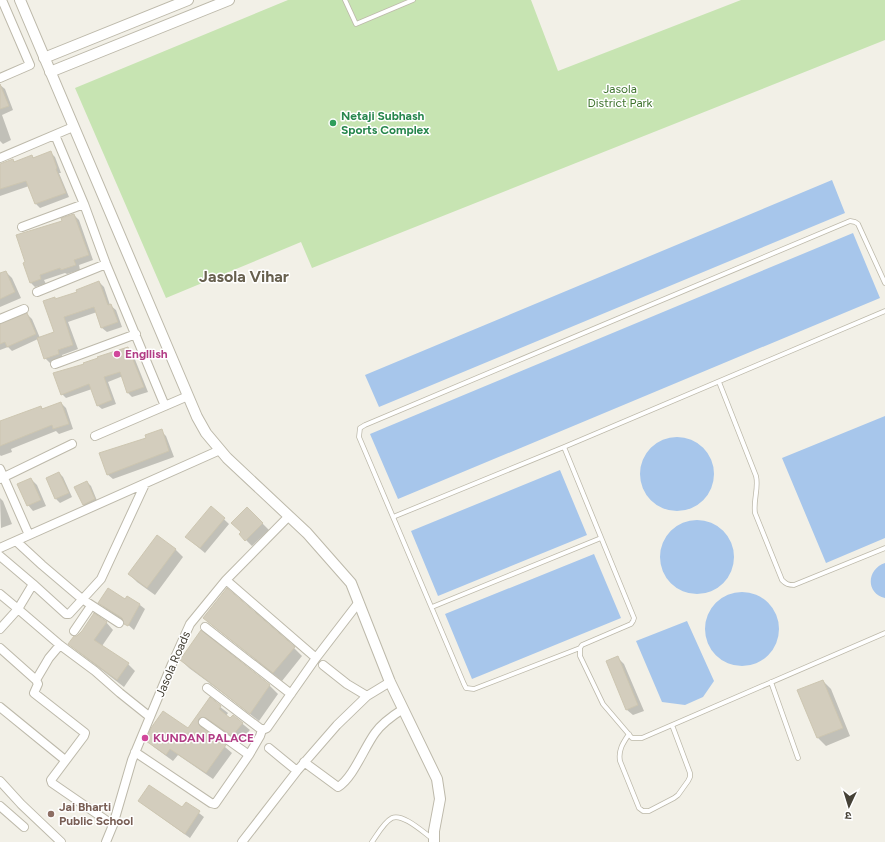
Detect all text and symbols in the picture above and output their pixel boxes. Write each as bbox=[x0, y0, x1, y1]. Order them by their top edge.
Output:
park label: Jasola District Park bbox=[588, 82, 653, 110]
place label: Netaji Subhash Sports Complex bbox=[341, 109, 430, 137]
marker: Netaji Subhash Sports Complex bbox=[328, 118, 338, 128]
district label: Jasola Vihar bbox=[199, 267, 289, 286]
place label: Engllish bbox=[125, 347, 168, 361]
marker: Engllish bbox=[112, 349, 122, 359]
street label: Jasola Roads bbox=[153, 629, 193, 699]
place label: KUNDAN PALACE bbox=[153, 731, 254, 745]
marker: KUNDAN PALACE bbox=[140, 733, 150, 743]
north arrow bbox=[829, 786, 869, 826]
place label: Jai Bharti Public School bbox=[59, 800, 133, 828]
marker: Jai Bharti Public School bbox=[46, 809, 56, 819]
text: उ bbox=[844, 809, 852, 822]

